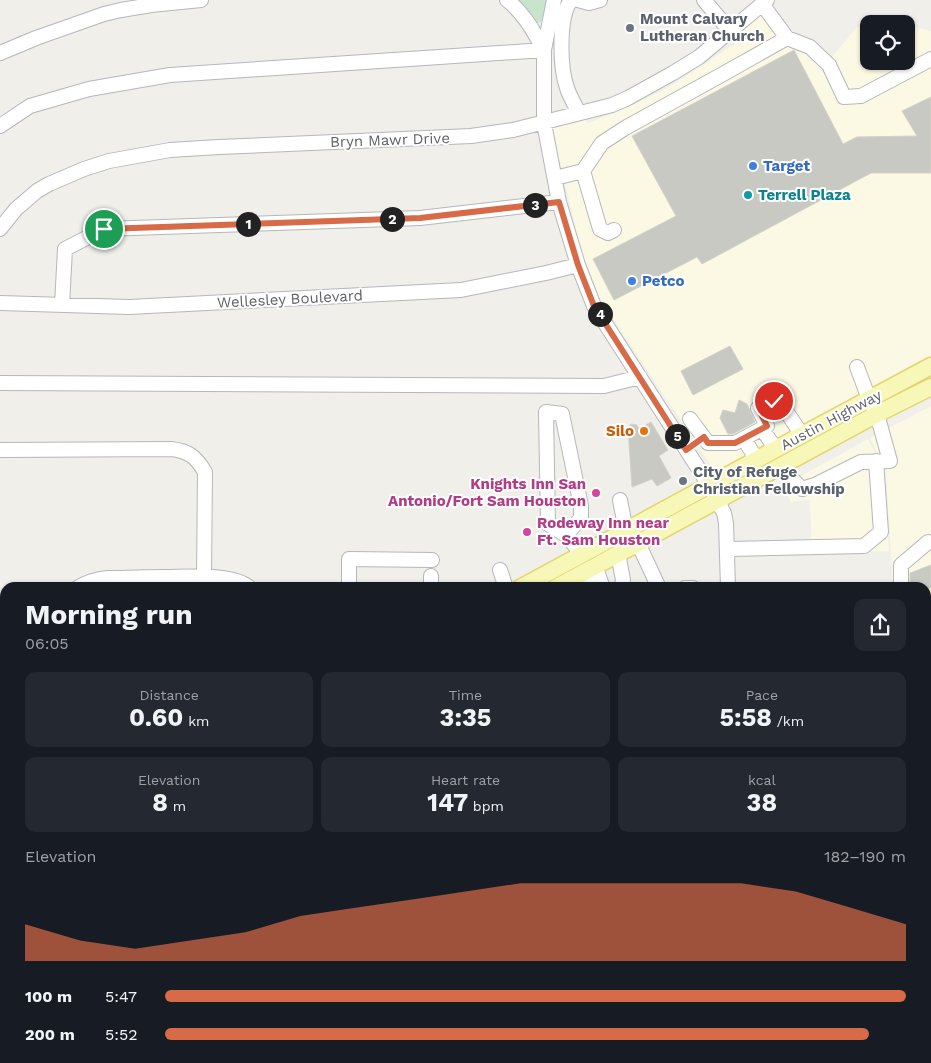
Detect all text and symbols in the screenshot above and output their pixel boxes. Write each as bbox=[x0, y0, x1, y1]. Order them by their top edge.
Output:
place label: Mount Calvary Lutheran Church bbox=[640, 10, 765, 45]
map controls bbox=[860, 15, 915, 70]
button: locate bbox=[860, 15, 915, 70]
marker: Mount Calvary Lutheran Church bbox=[624, 22, 636, 34]
street label: Bryn Mawr Drive bbox=[330, 129, 450, 151]
place label: Target bbox=[763, 157, 810, 175]
marker: Target bbox=[747, 160, 759, 172]
place label: Terrell Plaza bbox=[758, 186, 851, 204]
marker: Terrell Plaza bbox=[742, 189, 754, 201]
pin: 3 bbox=[522, 192, 548, 218]
text: 3 bbox=[531, 197, 540, 213]
pin: 2 bbox=[380, 206, 404, 232]
pin bbox=[83, 208, 125, 250]
text: 2 bbox=[388, 211, 397, 227]
pin: 1 bbox=[236, 212, 260, 236]
icon: arrive bbox=[90, 215, 118, 243]
text: 1 bbox=[245, 216, 252, 232]
place label: Petco bbox=[642, 272, 684, 290]
marker: Petco bbox=[626, 275, 638, 287]
street label: Wellesley Boulevard bbox=[217, 286, 363, 312]
pin: 4 bbox=[588, 302, 612, 326]
text: 4 bbox=[596, 306, 605, 322]
pin bbox=[753, 380, 795, 422]
street label: Austin Highway bbox=[777, 386, 885, 454]
icon: check bbox=[760, 387, 788, 415]
place label: Silo bbox=[606, 422, 634, 440]
pin: 5 bbox=[664, 424, 690, 448]
marker: Silo bbox=[638, 425, 650, 437]
text: 5 bbox=[673, 428, 682, 444]
place label: City of Refuge Christian Fellowship bbox=[693, 463, 845, 498]
place label: Knights Inn San Antonio/Fort Sam Houston bbox=[388, 475, 586, 510]
marker: City of Refuge Christian Fellowship bbox=[677, 475, 689, 487]
marker: Knights Inn San Antonio/Fort Sam Houston bbox=[590, 487, 602, 499]
place label: Rodeway Inn near Ft. Sam Houston bbox=[537, 514, 669, 549]
marker: Rodeway Inn near Ft. Sam Houston bbox=[521, 526, 533, 538]
text: Morning run bbox=[25, 598, 193, 631]
button: share bbox=[854, 599, 906, 651]
text: 06:05 bbox=[25, 634, 69, 653]
text: Distance bbox=[139, 687, 199, 703]
text: Time bbox=[449, 687, 482, 703]
text: Pace bbox=[746, 687, 778, 703]
text: 0.60 bbox=[129, 703, 183, 732]
text: 3:35 bbox=[440, 703, 491, 732]
text: 5:58 bbox=[720, 703, 772, 732]
text: km bbox=[183, 713, 209, 729]
text: /km bbox=[772, 713, 804, 729]
text: Elevation bbox=[138, 772, 200, 788]
text: Heart rate bbox=[431, 772, 500, 788]
text: kcal bbox=[748, 772, 776, 788]
text: 8 bbox=[152, 788, 168, 817]
text: 147 bbox=[427, 788, 468, 817]
text: 38 bbox=[747, 788, 777, 817]
text: m bbox=[168, 798, 186, 814]
text: bpm bbox=[468, 798, 504, 814]
text: Elevation bbox=[25, 847, 96, 866]
text: 182–190 m bbox=[824, 847, 906, 866]
text: 100 m bbox=[25, 987, 72, 1006]
text: 5:47 bbox=[105, 987, 137, 1006]
text: 200 m bbox=[25, 1025, 75, 1044]
text: 5:52 bbox=[105, 1025, 138, 1044]

